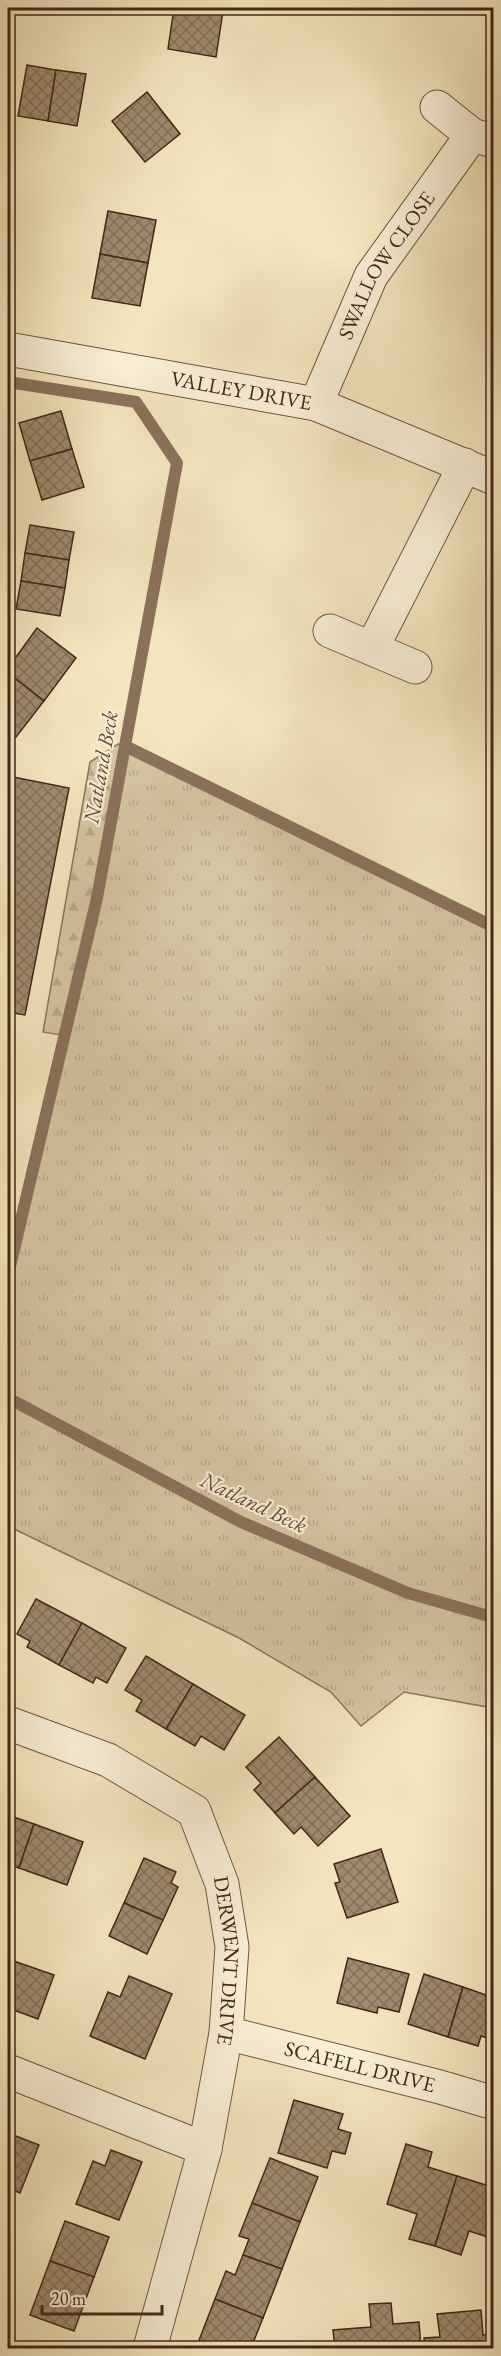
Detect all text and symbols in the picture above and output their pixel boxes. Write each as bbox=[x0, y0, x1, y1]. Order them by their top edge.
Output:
street label: SWALLOW CLOSE bbox=[331, 185, 441, 343]
street label: VALLEY DRIVE bbox=[169, 364, 314, 416]
water label: Natland Beck bbox=[76, 708, 125, 827]
water label: Natland Beck bbox=[195, 1465, 312, 1540]
street label: DERWENT DRIVE bbox=[208, 1874, 246, 2048]
street label: SCAFELL DRIVE bbox=[282, 2034, 438, 2098]
scale bar bbox=[42, 2278, 162, 2316]
text: 20 m bbox=[51, 2287, 86, 2310]

